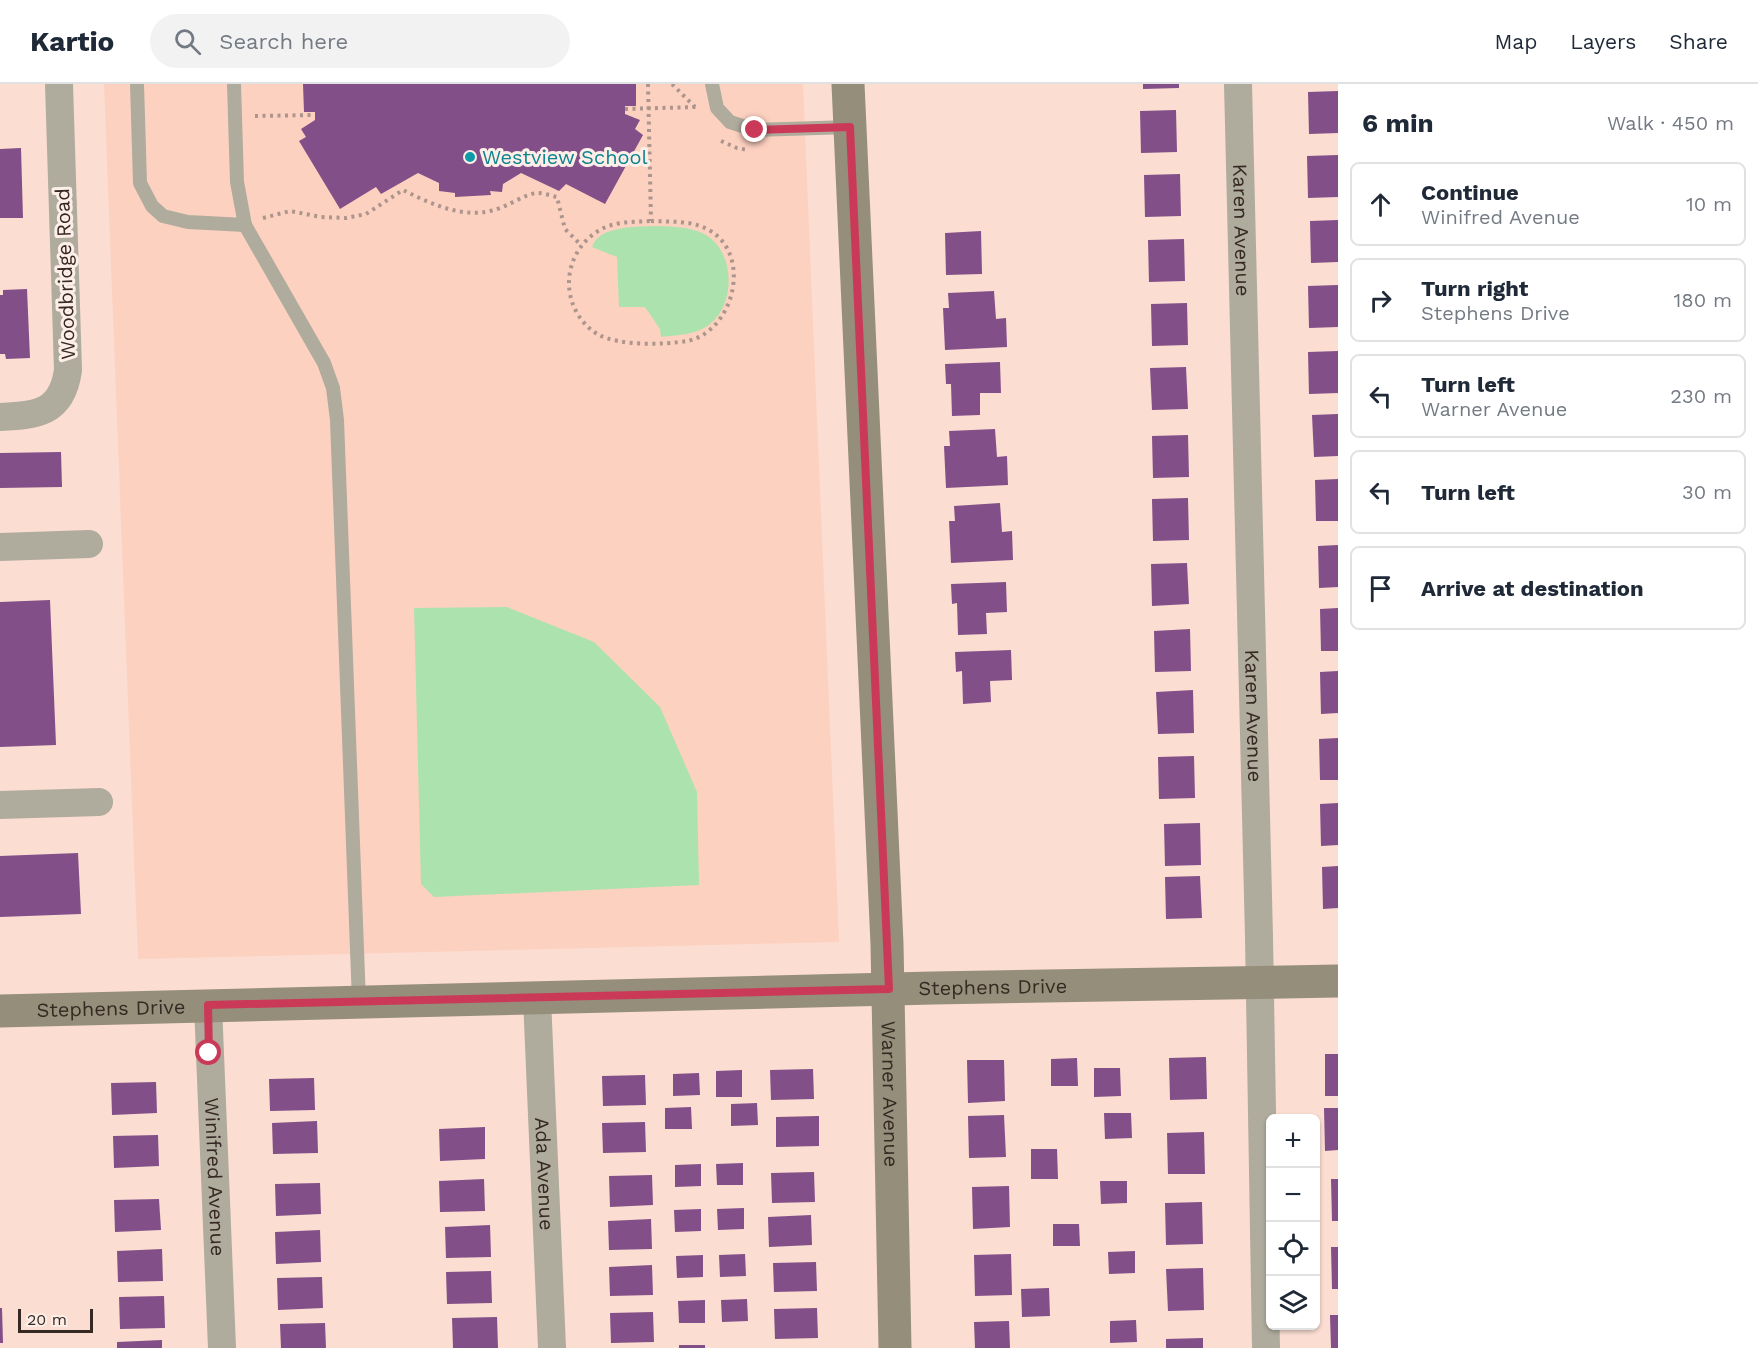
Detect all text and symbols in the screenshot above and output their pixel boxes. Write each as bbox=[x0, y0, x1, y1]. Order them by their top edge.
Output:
search box bbox=[150, 14, 570, 68]
text: Kartio bbox=[30, 25, 114, 58]
icon: search bbox=[171, 25, 204, 58]
text: Search here bbox=[219, 29, 348, 54]
text: Map bbox=[1494, 29, 1537, 54]
text: Layers bbox=[1570, 29, 1636, 54]
text: Share bbox=[1669, 29, 1728, 54]
text: 6 min bbox=[1362, 108, 1434, 138]
text: Walk · 450 m bbox=[1607, 111, 1734, 135]
route end bbox=[741, 116, 767, 142]
place label: Westview School bbox=[482, 145, 648, 169]
marker: Westview School bbox=[463, 150, 477, 164]
street label: Karen Avenue bbox=[1228, 163, 1255, 297]
text: Continue bbox=[1421, 180, 1519, 205]
street label: Woodbridge Road bbox=[50, 188, 80, 360]
icon: ahead bbox=[1364, 188, 1397, 221]
text: 10 m bbox=[1686, 192, 1732, 216]
text: Winifred Avenue bbox=[1421, 205, 1580, 229]
text: Turn right bbox=[1421, 276, 1528, 301]
icon: right bbox=[1364, 284, 1397, 317]
text: 180 m bbox=[1674, 288, 1732, 312]
text: Stephens Drive bbox=[1421, 301, 1570, 325]
text: Turn left bbox=[1421, 372, 1515, 397]
icon: left bbox=[1364, 380, 1397, 413]
text: 230 m bbox=[1670, 384, 1732, 408]
text: Warner Avenue bbox=[1421, 397, 1567, 421]
icon: left bbox=[1364, 476, 1397, 509]
text: Turn left bbox=[1421, 480, 1515, 505]
text: 30 m bbox=[1682, 480, 1732, 504]
icon: arrive bbox=[1364, 572, 1397, 605]
text: Arrive at destination bbox=[1421, 576, 1644, 601]
street label: Karen Avenue bbox=[1240, 649, 1267, 782]
street label: Stephens Drive bbox=[918, 974, 1067, 1000]
street label: Stephens Drive bbox=[36, 994, 186, 1022]
street label: Warner Avenue bbox=[877, 1021, 903, 1167]
route start bbox=[195, 1039, 221, 1065]
street label: Winifred Avenue bbox=[200, 1097, 230, 1257]
map controls bbox=[1266, 1114, 1320, 1330]
button: + bbox=[1266, 1114, 1320, 1168]
street label: Ada Avenue bbox=[530, 1117, 559, 1231]
button: − bbox=[1266, 1168, 1320, 1222]
button: locate bbox=[1266, 1222, 1320, 1276]
button: layers bbox=[1266, 1276, 1320, 1330]
scale bar bbox=[18, 1306, 93, 1334]
text: 20 m bbox=[27, 1310, 67, 1329]

